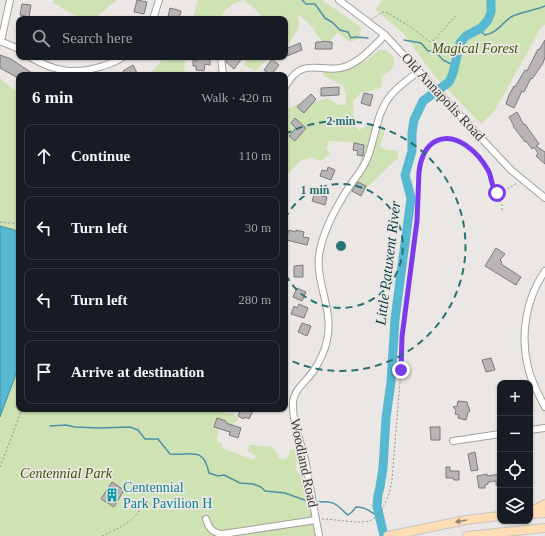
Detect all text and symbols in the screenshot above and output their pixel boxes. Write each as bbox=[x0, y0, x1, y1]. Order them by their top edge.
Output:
search box bbox=[16, 16, 288, 60]
icon: search bbox=[30, 27, 52, 49]
text: Search here bbox=[62, 30, 132, 46]
park label: Magical Forest bbox=[431, 41, 519, 56]
street label: Old Annapolis Road bbox=[399, 50, 487, 144]
text: 6 min bbox=[32, 88, 73, 107]
text: Walk · 420 m bbox=[201, 90, 272, 105]
text: 2 min bbox=[326, 114, 356, 128]
icon: ahead bbox=[33, 145, 55, 167]
text: Continue bbox=[71, 148, 130, 164]
text: 110 m bbox=[239, 148, 271, 163]
text: 1 min bbox=[300, 183, 330, 197]
route start bbox=[488, 184, 506, 202]
water label: Little Patuxent River bbox=[372, 200, 404, 327]
icon: left bbox=[33, 217, 55, 239]
text: Turn left bbox=[71, 220, 128, 236]
text: 30 m bbox=[245, 220, 271, 235]
centre of rings bbox=[334, 239, 348, 253]
icon: left bbox=[33, 289, 55, 311]
text: Turn left bbox=[71, 292, 128, 308]
text: 280 m bbox=[238, 292, 271, 307]
icon: arrive bbox=[33, 361, 55, 383]
route end bbox=[392, 361, 410, 379]
text: Arrive at destination bbox=[71, 364, 204, 380]
map controls bbox=[497, 380, 533, 524]
button: + bbox=[497, 380, 533, 416]
button: − bbox=[497, 416, 533, 452]
street label: Woodland Road bbox=[287, 417, 321, 509]
button: locate bbox=[497, 452, 533, 488]
park label: Centennial Park bbox=[20, 466, 113, 481]
place label: Centennial Park Pavilion H bbox=[123, 480, 212, 511]
building icon: Centennial Park Pavilion H bbox=[104, 487, 120, 503]
button: layers bbox=[497, 488, 533, 524]
one-way arrow bbox=[455, 518, 467, 524]

